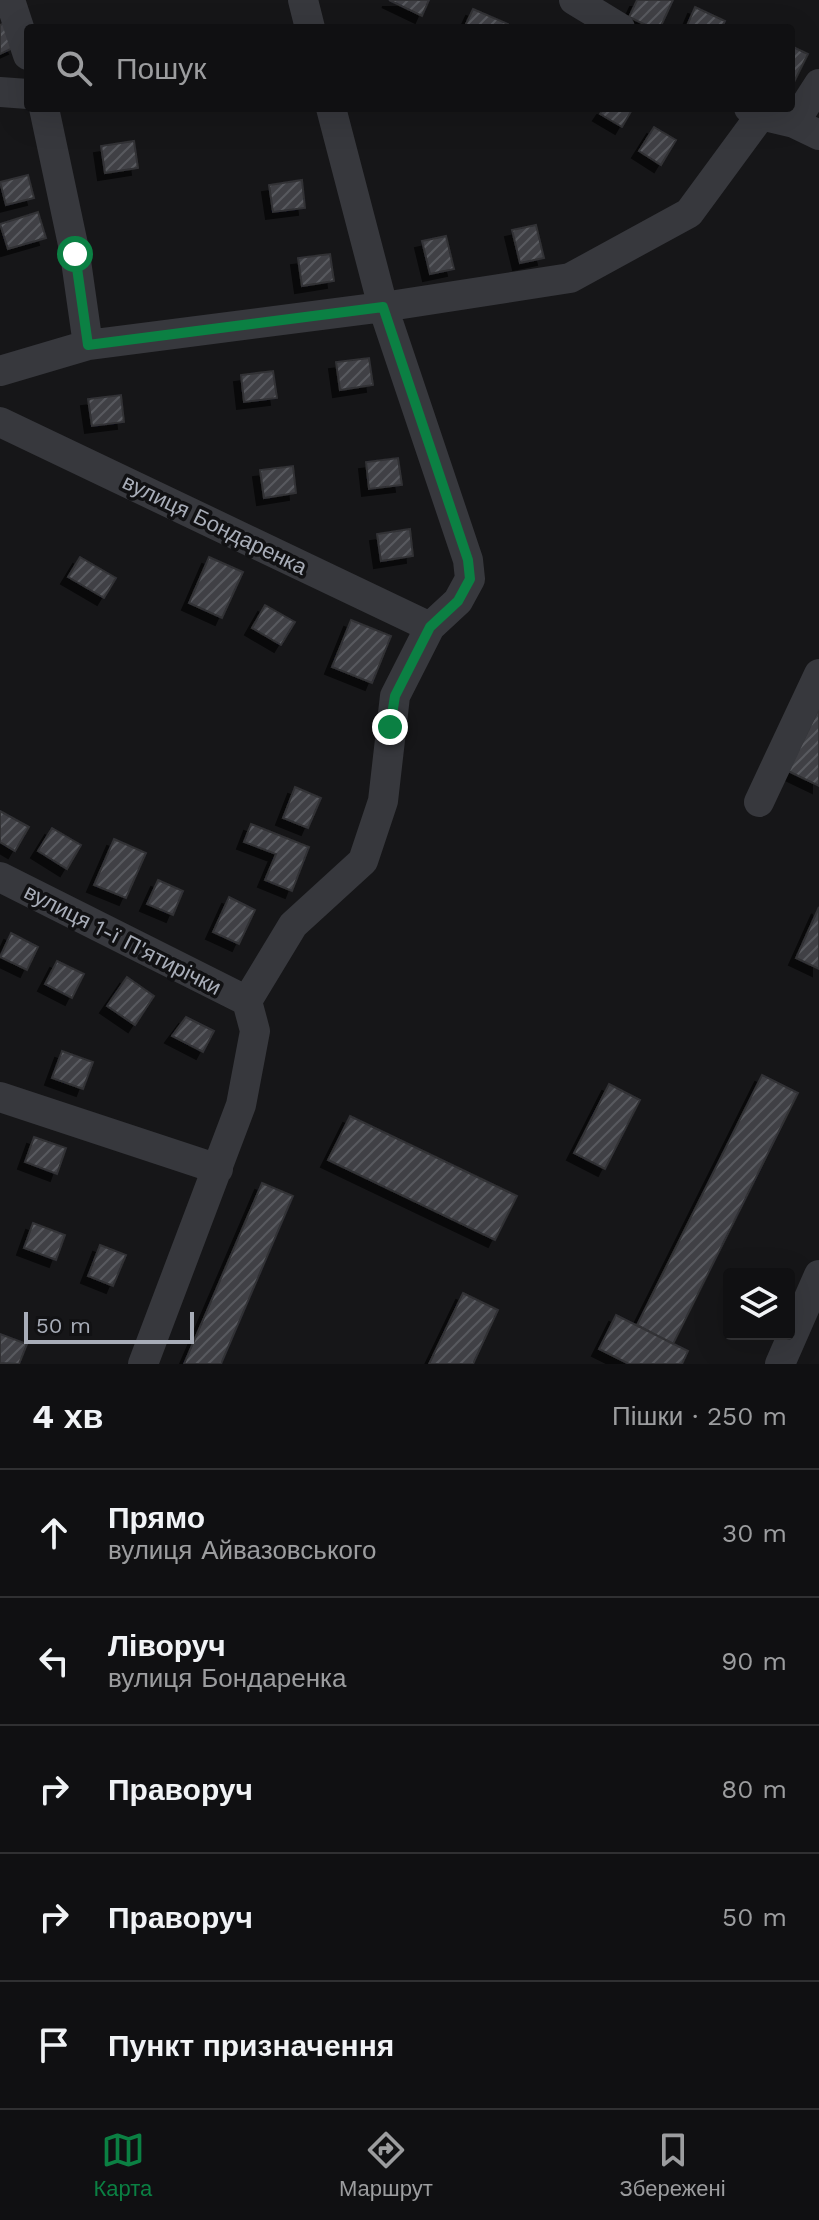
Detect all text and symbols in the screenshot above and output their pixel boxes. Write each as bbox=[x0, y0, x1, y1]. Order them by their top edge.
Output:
search box bbox=[24, 24, 795, 112]
icon: search bbox=[52, 46, 96, 90]
text: Пошук bbox=[116, 51, 206, 86]
route start bbox=[57, 236, 93, 272]
street label: вулиця Бондаренка bbox=[119, 469, 312, 580]
route end bbox=[372, 709, 408, 745]
street label: вулиця 1-ї П'ятирічки bbox=[20, 879, 225, 1000]
map controls bbox=[723, 1268, 795, 1340]
button: layers bbox=[723, 1268, 795, 1340]
scale bar bbox=[24, 1308, 194, 1344]
text: 50 m bbox=[36, 1313, 91, 1338]
text: 4 хв bbox=[32, 1396, 104, 1436]
text: Пішки · 250 m bbox=[612, 1401, 787, 1431]
text: Прямо bbox=[108, 1500, 205, 1535]
icon: ahead bbox=[32, 1511, 76, 1555]
text: 30 m bbox=[722, 1518, 787, 1548]
text: вулиця Айвазовського bbox=[108, 1535, 376, 1565]
text: Ліворуч bbox=[108, 1628, 226, 1663]
icon: left bbox=[32, 1639, 76, 1683]
text: 90 m bbox=[721, 1646, 787, 1676]
text: вулиця Бондаренка bbox=[108, 1663, 346, 1693]
icon: right bbox=[32, 1767, 76, 1811]
text: Праворуч bbox=[108, 1772, 253, 1807]
text: 80 m bbox=[721, 1774, 787, 1804]
icon: right bbox=[32, 1895, 76, 1939]
text: Праворуч bbox=[108, 1900, 253, 1935]
text: 50 m bbox=[722, 1902, 787, 1932]
icon: arrive bbox=[32, 2023, 76, 2067]
text: Пункт призначення bbox=[108, 2028, 394, 2063]
tab: Карта bbox=[93, 2128, 152, 2202]
tab: Маршрут bbox=[339, 2128, 433, 2202]
tab: Збережені bbox=[620, 2128, 726, 2202]

